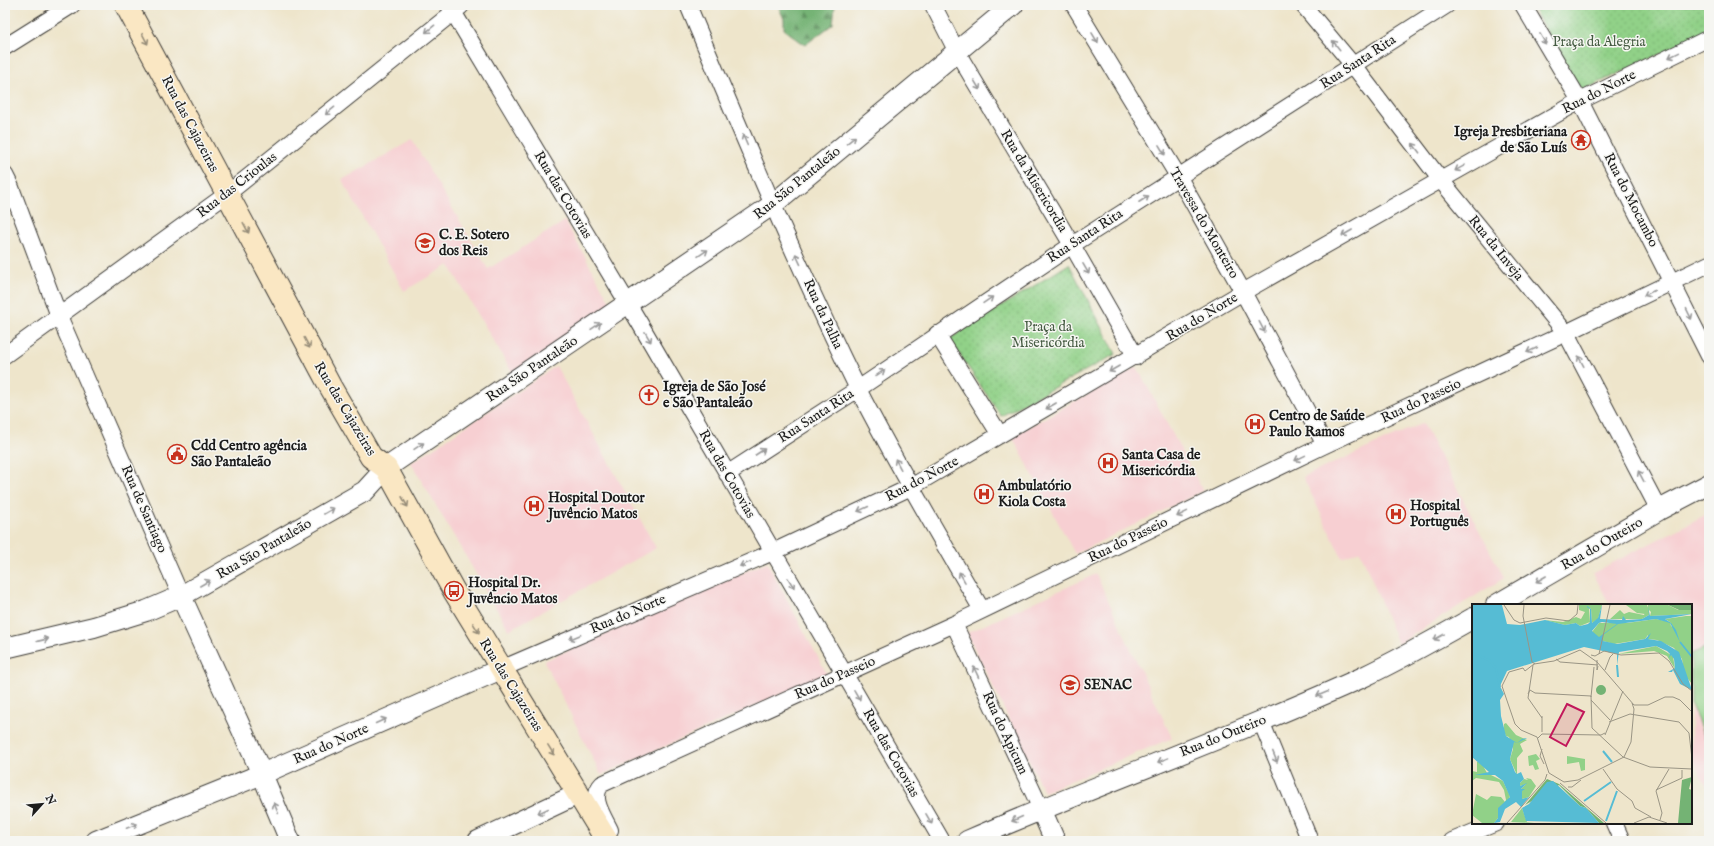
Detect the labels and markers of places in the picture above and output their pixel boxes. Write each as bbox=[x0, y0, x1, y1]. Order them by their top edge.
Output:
place label: Igreja Presbiteriana de São Luís bbox=[1454, 123, 1568, 157]
temple icon: Igreja Presbiteriana de São Luís bbox=[1570, 129, 1592, 151]
place label: C. E. Sotero dos Reis bbox=[439, 226, 510, 260]
school or university icon: C. E. Sotero dos Reis bbox=[414, 232, 436, 254]
place label: Igreja de São José e São Pantaleão bbox=[663, 378, 766, 412]
church icon: Igreja de São José e São Pantaleão bbox=[638, 384, 660, 406]
place label: Centro de Saúde Paulo Ramos bbox=[1269, 407, 1365, 441]
hospital icon: Centro de Saúde Paulo Ramos bbox=[1244, 413, 1266, 435]
place label: Cdd Centro agência São Pantaleão bbox=[191, 437, 308, 471]
public building icon: Cdd Centro agência São Pantaleão bbox=[166, 443, 188, 465]
place label: Santa Casa de Misericórdia bbox=[1122, 446, 1201, 480]
hospital icon: Santa Casa de Misericórdia bbox=[1097, 452, 1119, 474]
place label: Ambulatório Kiola Costa bbox=[997, 477, 1072, 511]
hospital icon: Ambulatório Kiola Costa bbox=[973, 483, 995, 505]
place label: Hospital Doutor Juvêncio Matos bbox=[546, 489, 646, 523]
hospital icon: Hospital Doutor Juvêncio Matos bbox=[523, 495, 545, 517]
place label: Hospital Português bbox=[1410, 497, 1469, 531]
hospital icon: Hospital Português bbox=[1385, 503, 1407, 525]
place label: Hospital Dr. Juvêncio Matos bbox=[466, 574, 557, 608]
bus stop icon: Hospital Dr. Juvêncio Matos bbox=[443, 580, 465, 602]
school or university icon: SENAC bbox=[1059, 674, 1081, 696]
place label: SENAC bbox=[1084, 676, 1132, 694]

